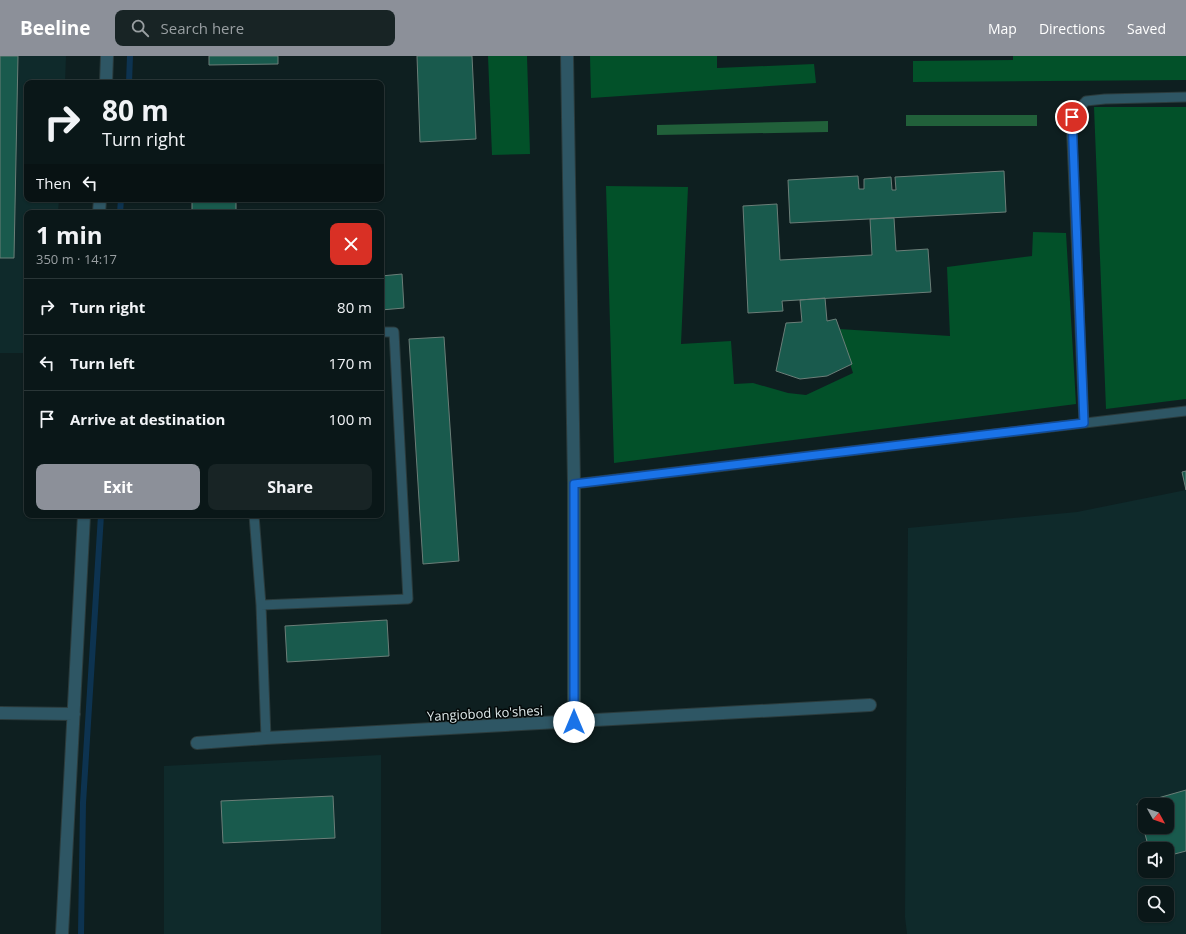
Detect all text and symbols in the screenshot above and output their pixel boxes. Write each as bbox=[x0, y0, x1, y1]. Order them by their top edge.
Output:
search box bbox=[115, 10, 395, 46]
text: Beeline bbox=[20, 15, 91, 41]
icon: search bbox=[129, 17, 151, 39]
text: Search here bbox=[161, 18, 244, 38]
text: Map bbox=[988, 19, 1017, 38]
text: Directions bbox=[1039, 19, 1105, 38]
text: Saved bbox=[1127, 19, 1166, 38]
text: 80 m bbox=[102, 91, 169, 129]
icon: right bbox=[36, 96, 88, 148]
pin bbox=[1055, 100, 1089, 134]
icon: arrive bbox=[1061, 106, 1083, 128]
text: Turn right bbox=[102, 127, 185, 151]
icon: left bbox=[79, 172, 101, 194]
text: Then bbox=[36, 173, 71, 193]
text: 1 min bbox=[36, 218, 103, 251]
button: close bbox=[330, 223, 372, 265]
text: 350 m · 14:17 bbox=[36, 250, 117, 268]
icon: right bbox=[36, 296, 58, 318]
text: Turn right bbox=[70, 297, 145, 317]
text: 80 m bbox=[337, 297, 372, 317]
icon: left bbox=[36, 352, 58, 374]
text: Turn left bbox=[70, 353, 135, 373]
text: 170 m bbox=[328, 353, 372, 373]
icon: arrive bbox=[36, 408, 58, 430]
text: Arrive at destination bbox=[70, 409, 225, 429]
text: 100 m bbox=[328, 409, 372, 429]
button: Exit bbox=[36, 464, 200, 510]
button: Share bbox=[208, 464, 372, 510]
street label: Yangiobod ko'shesi bbox=[427, 701, 543, 725]
position arrow bbox=[553, 701, 595, 743]
north arrow bbox=[1138, 798, 1174, 834]
map controls bbox=[1138, 798, 1174, 922]
button: sound bbox=[1138, 842, 1174, 878]
button: search bbox=[1138, 886, 1174, 922]

